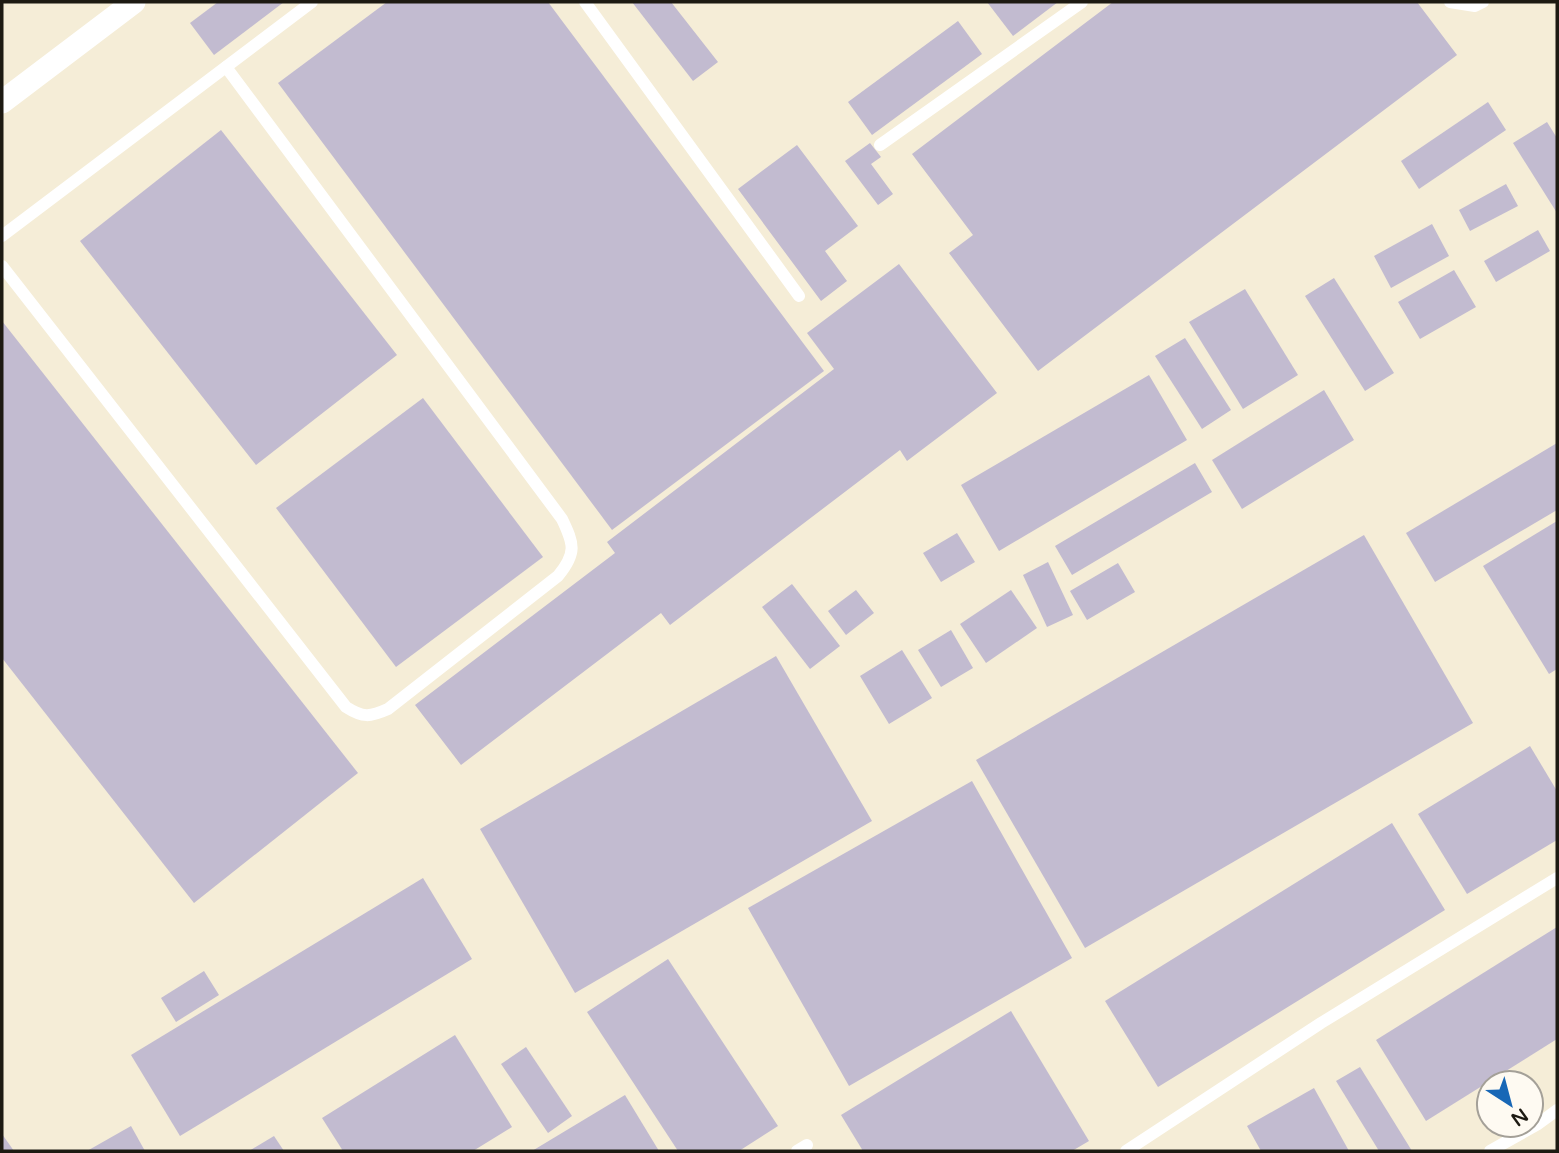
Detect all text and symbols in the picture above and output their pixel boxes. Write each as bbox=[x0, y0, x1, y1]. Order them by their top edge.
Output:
north arrow bbox=[1475, 1069, 1545, 1139]
text: N bbox=[1507, 1104, 1532, 1130]

